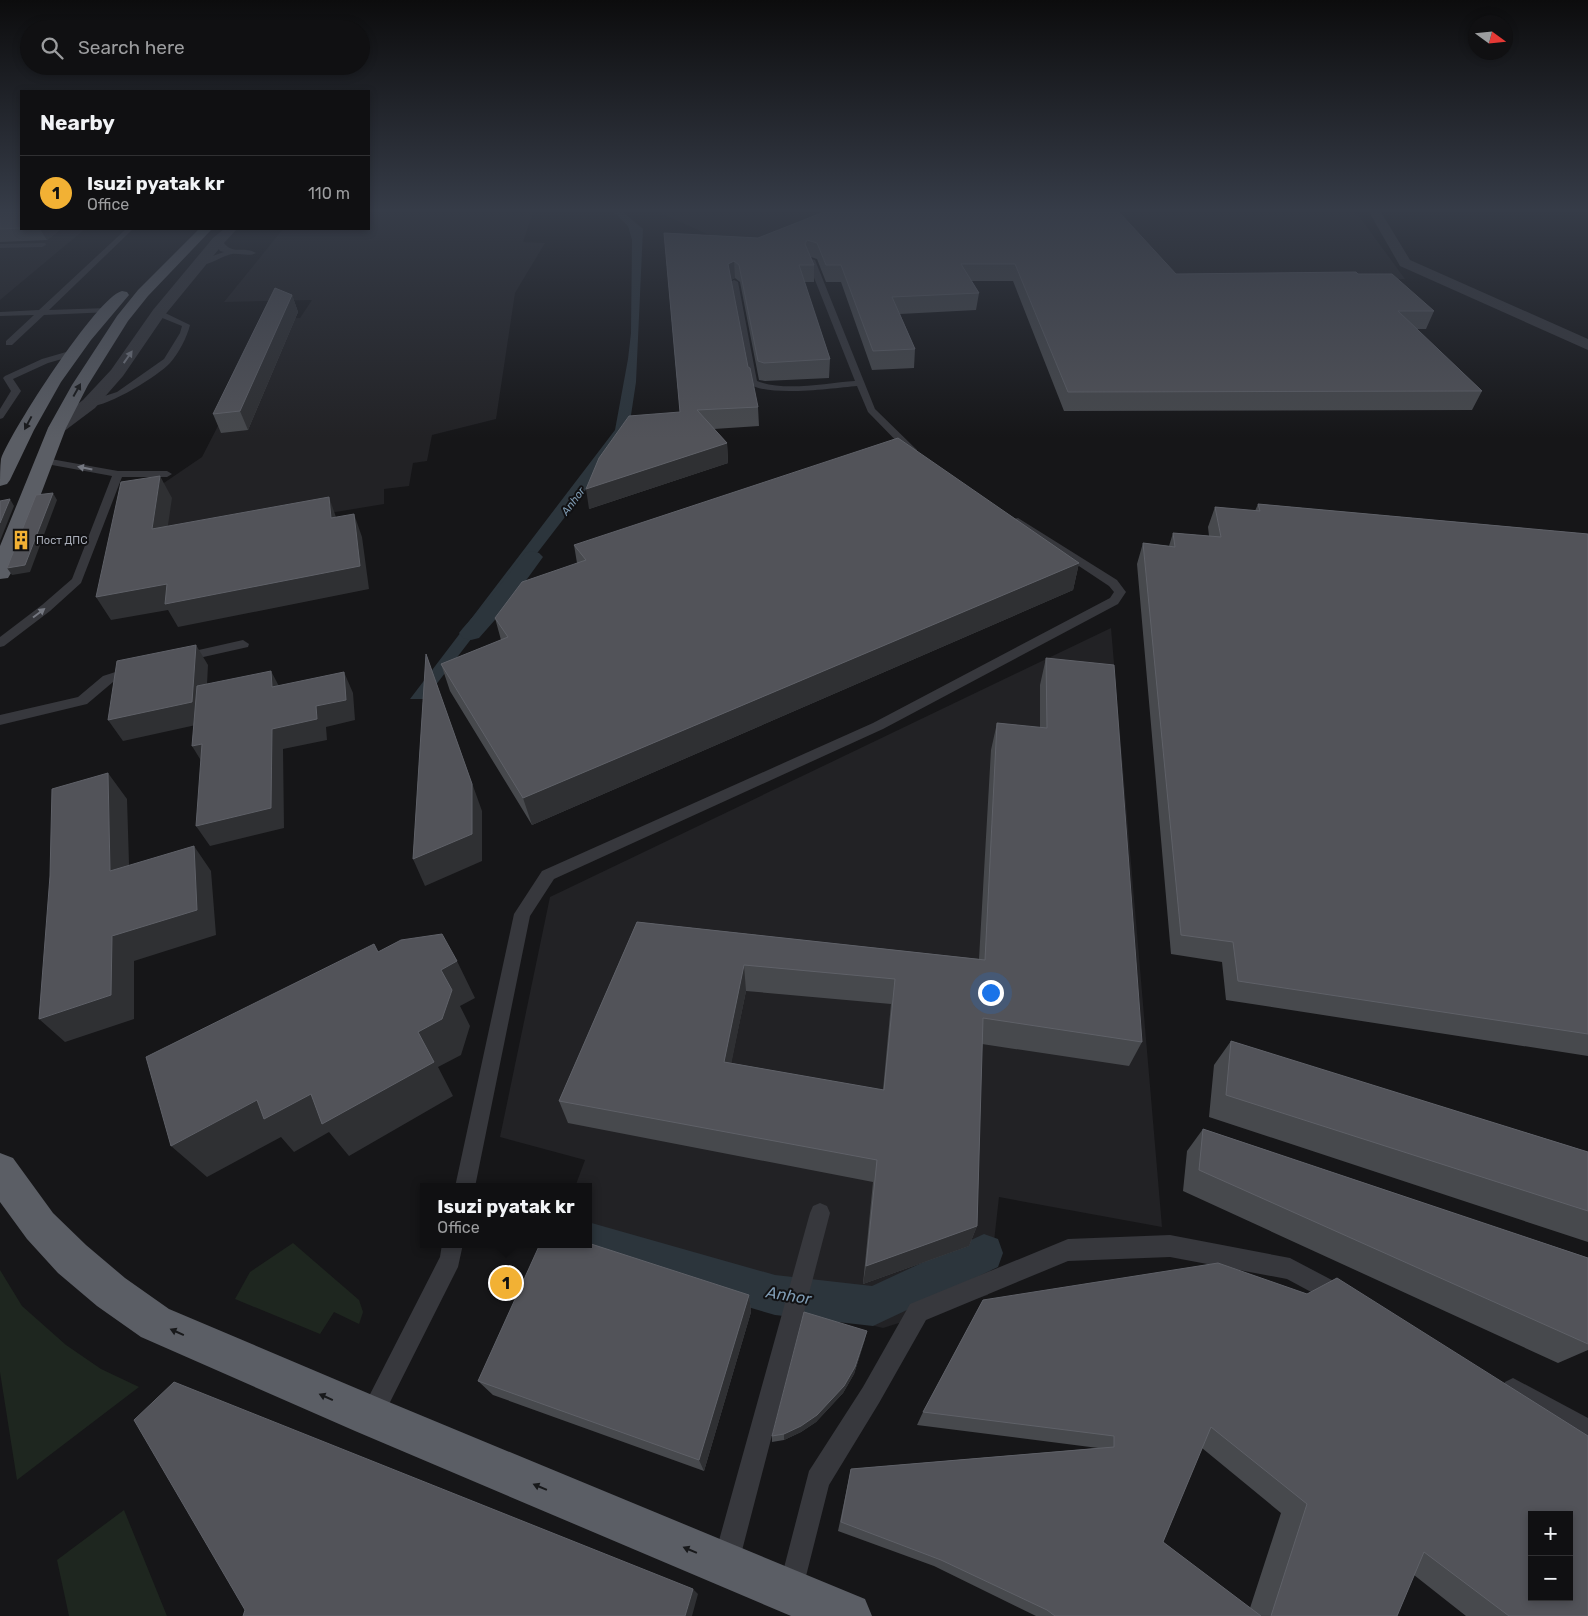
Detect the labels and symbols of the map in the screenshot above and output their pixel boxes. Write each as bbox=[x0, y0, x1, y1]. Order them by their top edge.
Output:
north arrow bbox=[1468, 15, 1513, 60]
one-way arrow bbox=[123, 350, 133, 364]
one-way arrow bbox=[73, 383, 81, 398]
one-way arrow bbox=[24, 416, 32, 430]
one-way arrow bbox=[77, 464, 93, 472]
water label: Anhor bbox=[558, 484, 588, 518]
building icon: Пост ДПС bbox=[10, 529, 32, 551]
place label: Пост ДПС bbox=[36, 534, 88, 547]
one-way arrow bbox=[32, 608, 45, 619]
your location bbox=[978, 980, 1004, 1006]
pin: 1 bbox=[490, 1264, 522, 1302]
water label: Anhor bbox=[764, 1282, 814, 1309]
one-way arrow bbox=[170, 1327, 184, 1335]
one-way arrow bbox=[319, 1392, 333, 1400]
one-way arrow bbox=[532, 1483, 547, 1491]
one-way arrow bbox=[683, 1545, 697, 1553]

